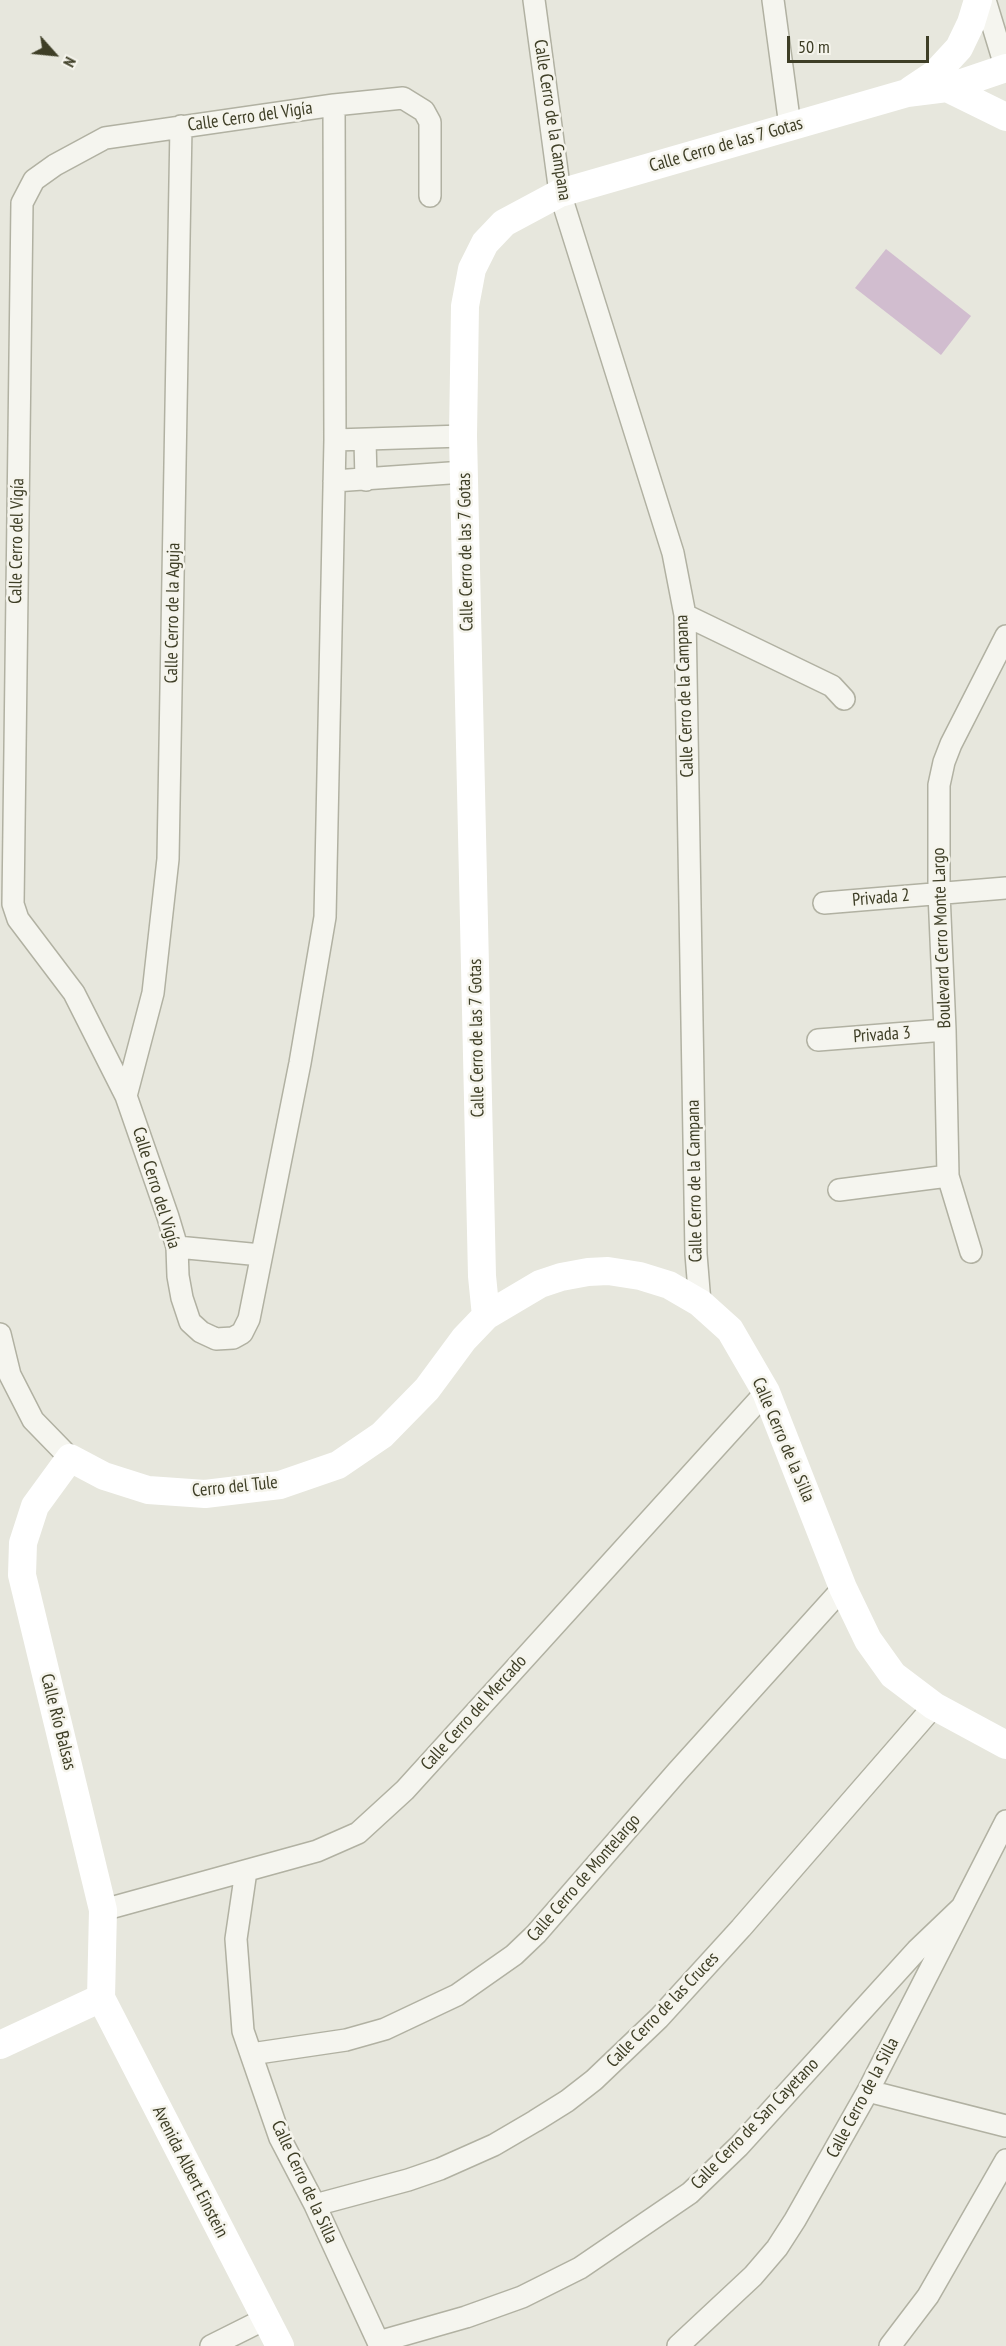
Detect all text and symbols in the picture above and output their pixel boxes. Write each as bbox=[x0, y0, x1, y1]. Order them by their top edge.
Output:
north arrow bbox=[24, 24, 84, 84]
scale bar bbox=[790, 24, 932, 62]
text: 50 m bbox=[798, 35, 830, 58]
street label: Calle Cerro de la Campana bbox=[529, 38, 575, 202]
text: N bbox=[59, 54, 81, 71]
street label: Calle Cerro del Vigía bbox=[186, 98, 314, 136]
street label: Calle Cerro de las 7 Gotas bbox=[647, 113, 805, 177]
street label: Calle Cerro de las 7 Gotas bbox=[454, 473, 478, 631]
street label: Calle Cerro del Vigía bbox=[5, 478, 29, 604]
street label: Calle Cerro de la Aguja bbox=[161, 542, 185, 684]
street label: Calle Cerro de la Campana bbox=[671, 614, 699, 778]
street label: Boulevard Cerro Monte Largo bbox=[928, 847, 956, 1029]
street label: Privada 2 bbox=[851, 885, 911, 911]
street label: Calle Cerro de las 7 Gotas bbox=[465, 959, 489, 1117]
street label: Privada 3 bbox=[853, 1022, 911, 1048]
street label: Calle Cerro de la Campana bbox=[683, 1099, 707, 1263]
street label: Calle Cerro del Vigía bbox=[127, 1125, 185, 1251]
street label: Calle Cerro de la Silla bbox=[747, 1375, 819, 1505]
street label: Cerro del Tule bbox=[191, 1472, 279, 1502]
street label: Calle Cerro del Mercado bbox=[417, 1651, 531, 1775]
street label: Calle Río Balsas bbox=[36, 1672, 80, 1772]
street label: Calle Cerro de Montelargo bbox=[523, 1810, 645, 1946]
street label: Calle Cerro de las Cruces bbox=[602, 1948, 724, 2072]
street label: Calle Cerro de la Silla bbox=[822, 2034, 904, 2162]
street label: Calle Cerro de San Cayetano bbox=[687, 2054, 823, 2194]
street label: Avenida Albert Einstein bbox=[148, 2103, 232, 2241]
street label: Calle Cerro de la Silla bbox=[266, 2117, 342, 2247]

